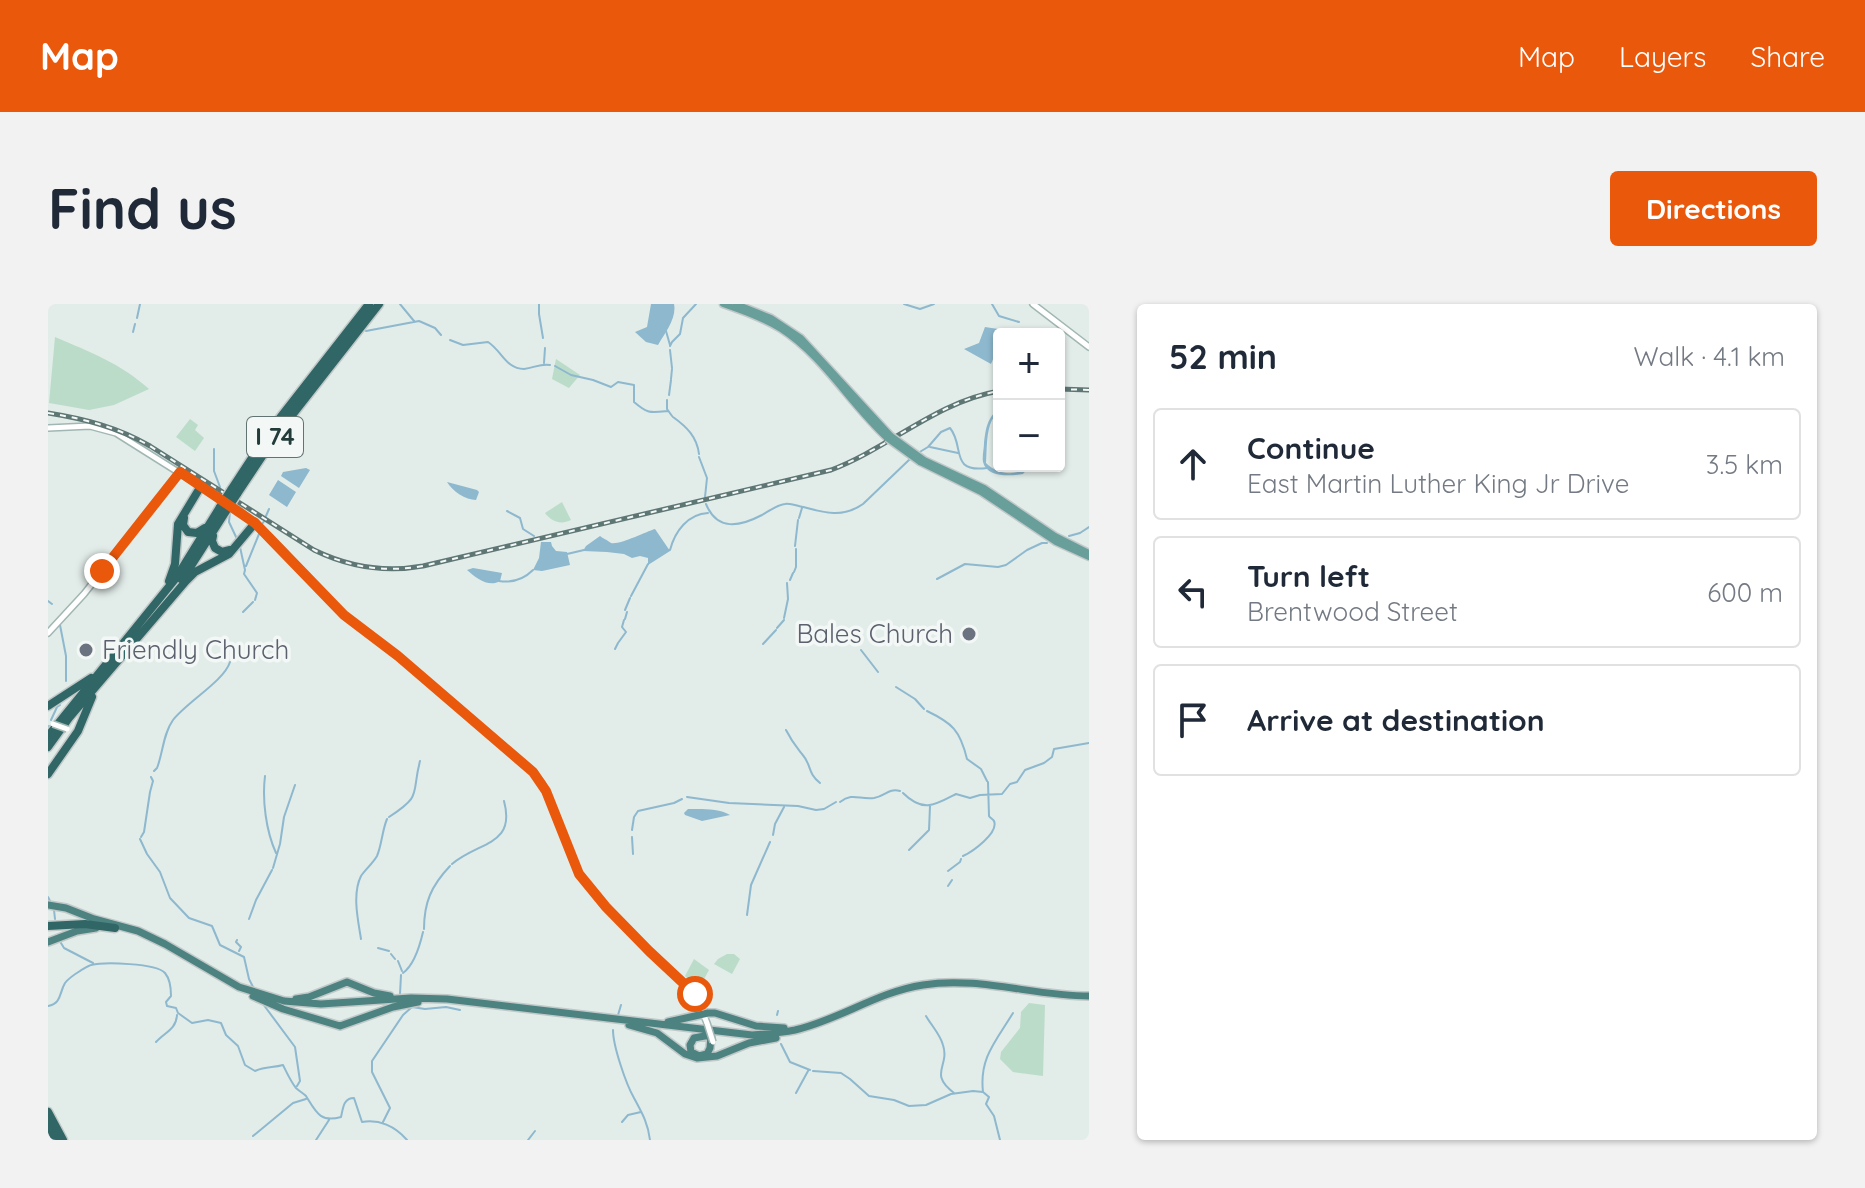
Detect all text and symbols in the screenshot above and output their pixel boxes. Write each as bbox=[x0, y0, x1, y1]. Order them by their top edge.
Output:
text: Map bbox=[40, 32, 119, 80]
text: Map bbox=[1518, 39, 1575, 74]
text: Layers bbox=[1619, 39, 1706, 74]
text: Share bbox=[1750, 39, 1825, 74]
button: Directions bbox=[1610, 171, 1817, 246]
text: Find us bbox=[48, 173, 237, 243]
map controls bbox=[993, 328, 1065, 472]
button: + bbox=[993, 328, 1065, 400]
text: 52 min bbox=[1169, 335, 1277, 378]
text: Walk · 4.1 km bbox=[1634, 340, 1785, 373]
button: − bbox=[993, 400, 1065, 472]
road number: I 74 bbox=[247, 417, 303, 457]
text: Continue bbox=[1247, 429, 1375, 467]
icon: ahead bbox=[1171, 442, 1215, 486]
text: 3.5 km bbox=[1706, 448, 1783, 481]
text: East Martin Luther King Jr Drive bbox=[1247, 467, 1629, 500]
route end bbox=[84, 553, 120, 589]
text: Turn left bbox=[1247, 557, 1370, 595]
icon: left bbox=[1171, 570, 1215, 614]
text: 600 m bbox=[1707, 576, 1783, 609]
text: Brentwood Street bbox=[1247, 595, 1458, 628]
place label: Bales Church bbox=[796, 617, 953, 650]
marker: Bales Church bbox=[960, 625, 978, 643]
place label: Friendly Church bbox=[102, 633, 289, 666]
marker: Friendly Church bbox=[77, 641, 95, 659]
icon: arrive bbox=[1171, 698, 1215, 742]
text: Arrive at destination bbox=[1247, 701, 1545, 739]
route start bbox=[677, 976, 713, 1012]

